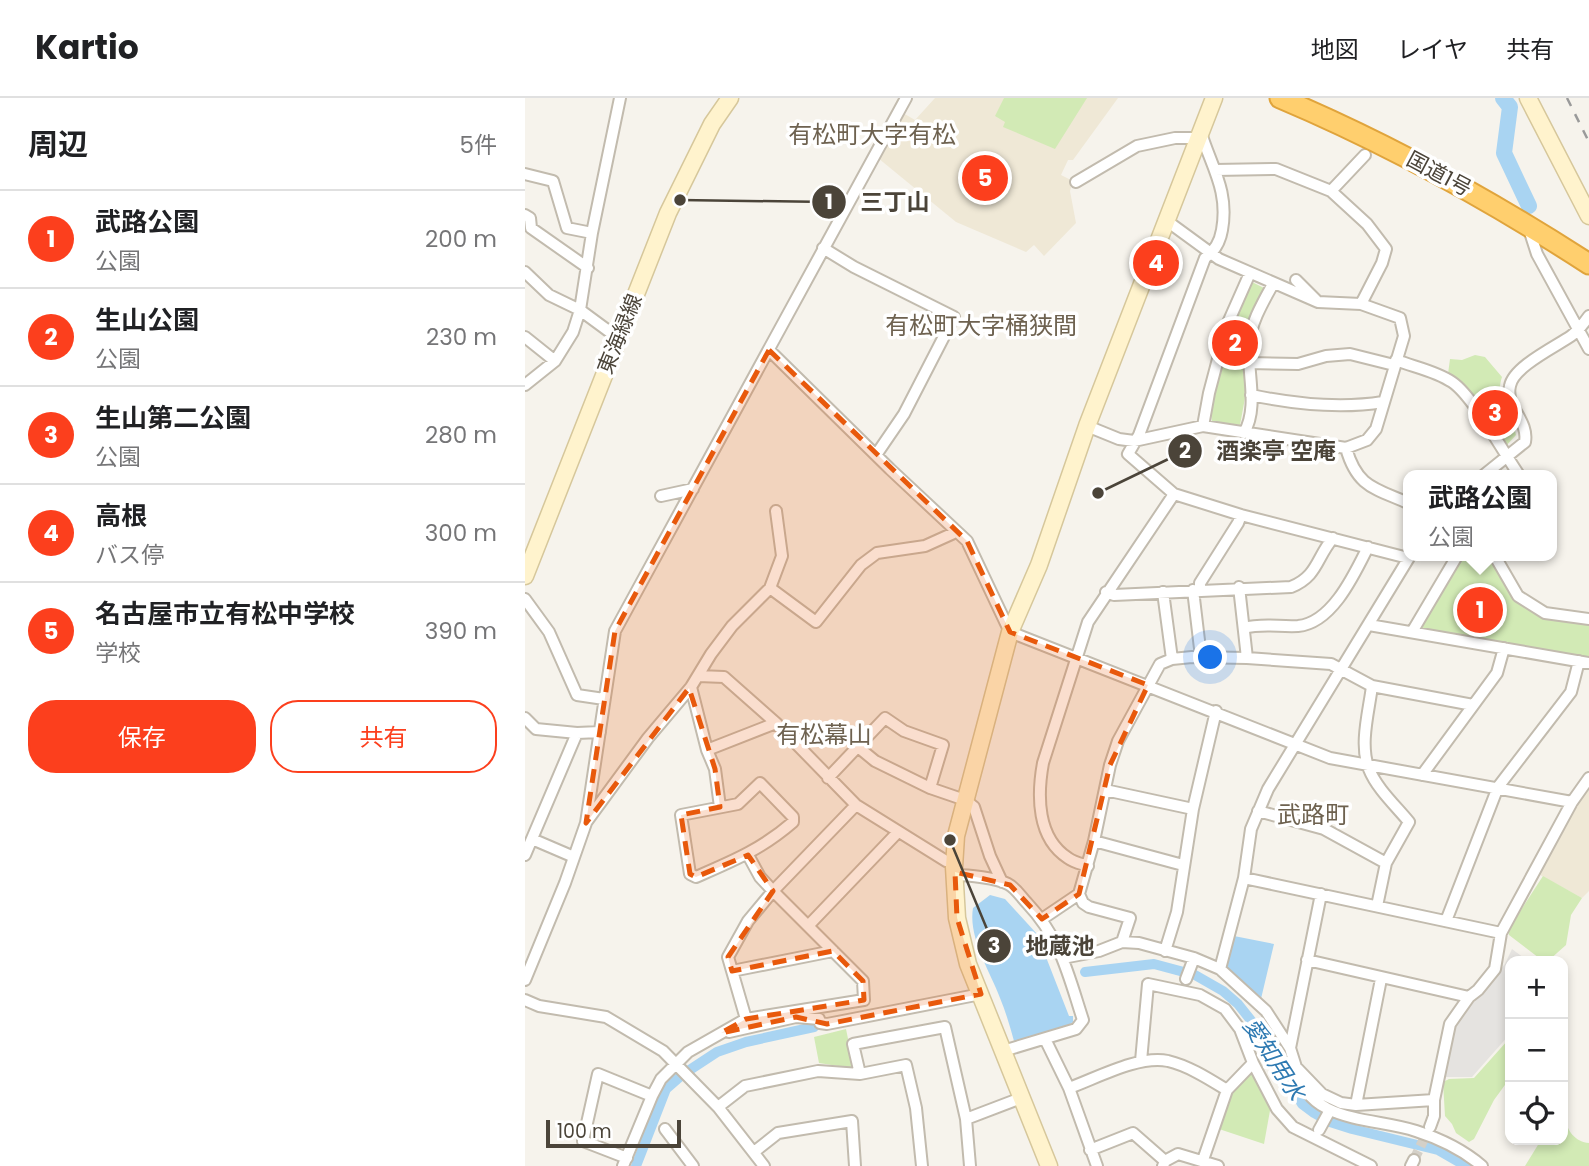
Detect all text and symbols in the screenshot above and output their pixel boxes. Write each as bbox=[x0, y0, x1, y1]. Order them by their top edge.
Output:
text: Kartio bbox=[35, 24, 139, 71]
text: 地図 bbox=[1311, 33, 1359, 66]
text: レイヤ bbox=[1397, 33, 1468, 66]
text: 共有 bbox=[1506, 33, 1554, 66]
district label: 有松町大字有松 bbox=[788, 118, 956, 151]
text: 周辺 bbox=[28, 123, 88, 166]
text: 5件 bbox=[460, 129, 497, 161]
street label: 国道1号 bbox=[1402, 144, 1477, 203]
pin: 5 bbox=[962, 152, 1008, 204]
callout: 三丁山 bbox=[811, 180, 943, 224]
text: 三丁山 bbox=[861, 186, 930, 218]
text: 1 bbox=[825, 187, 833, 216]
text: 武路公園 bbox=[95, 204, 199, 240]
text: 1 bbox=[47, 223, 55, 255]
text: 200 m bbox=[425, 223, 497, 255]
pin: 4 bbox=[1133, 237, 1179, 289]
text: 公園 bbox=[95, 245, 141, 277]
street label: 東海緑線 bbox=[590, 289, 649, 378]
text: 生山公園 bbox=[95, 302, 199, 338]
district label: 有松町大字桶狭間 bbox=[885, 309, 1077, 342]
pin: 2 bbox=[1212, 317, 1258, 369]
text: 2 bbox=[44, 321, 58, 353]
text: 230 m bbox=[426, 321, 497, 353]
text: 公園 bbox=[95, 343, 141, 375]
pin: 3 bbox=[1472, 387, 1518, 439]
text: 生山第二公園 bbox=[95, 400, 251, 436]
text: 3 bbox=[44, 419, 58, 451]
text: 280 m bbox=[425, 419, 497, 451]
callout: 酒楽亭 空庵 bbox=[1167, 429, 1350, 473]
text: 酒楽亭 空庵 bbox=[1216, 435, 1336, 467]
text: 2 bbox=[1179, 436, 1191, 465]
text: 公園 bbox=[95, 441, 141, 473]
popup bbox=[1403, 470, 1557, 561]
text: 武路公園 bbox=[1428, 480, 1532, 516]
text: 高根 bbox=[95, 498, 147, 534]
text: 4 bbox=[43, 517, 59, 549]
text: 300 m bbox=[425, 517, 497, 549]
text: 公園 bbox=[1428, 521, 1474, 553]
text: バス停 bbox=[95, 539, 164, 571]
pin: 1 bbox=[1457, 584, 1503, 636]
text: 名古屋市立有松中学校 bbox=[95, 596, 355, 632]
text: 5 bbox=[44, 615, 58, 647]
text: 390 m bbox=[425, 615, 497, 647]
text: 学校 bbox=[95, 637, 141, 669]
your location bbox=[1193, 640, 1227, 674]
button: 保存 bbox=[28, 700, 256, 773]
button: 共有 bbox=[270, 700, 497, 773]
district label: 有松幕山 bbox=[776, 718, 872, 751]
district label: 武路町 bbox=[1277, 798, 1349, 831]
callout: 地蔵池 bbox=[977, 924, 1109, 968]
text: 地蔵池 bbox=[1026, 930, 1095, 962]
text: 3 bbox=[988, 931, 1000, 960]
map controls bbox=[1505, 956, 1568, 1145]
button: + bbox=[1505, 956, 1568, 1019]
water label: 愛知用水 bbox=[1236, 1012, 1314, 1109]
button: − bbox=[1505, 1019, 1568, 1082]
button: locate bbox=[1505, 1082, 1568, 1145]
scale bar bbox=[546, 1117, 681, 1149]
text: 100 m bbox=[557, 1118, 612, 1145]

